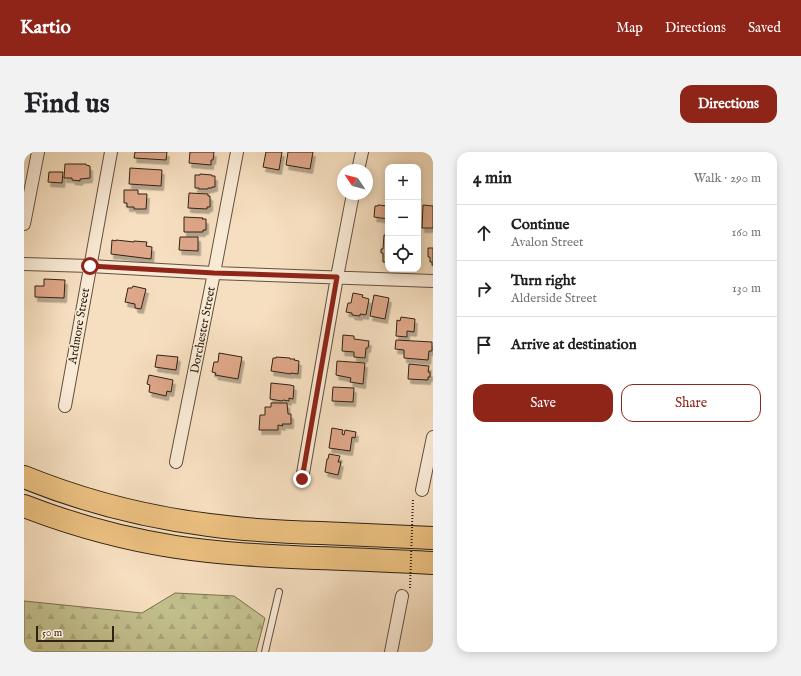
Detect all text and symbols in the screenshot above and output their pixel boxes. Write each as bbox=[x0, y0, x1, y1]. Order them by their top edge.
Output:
text: Kartio bbox=[20, 16, 71, 40]
text: Map bbox=[616, 19, 643, 37]
text: Directions bbox=[665, 19, 726, 37]
text: Saved bbox=[748, 19, 781, 37]
button: Directions bbox=[680, 85, 777, 123]
text: Find us bbox=[24, 87, 110, 122]
north arrow bbox=[337, 164, 373, 200]
map controls bbox=[385, 164, 421, 272]
button: + bbox=[385, 164, 421, 200]
text: 4 min bbox=[473, 168, 512, 189]
text: Walk · 290 m bbox=[694, 170, 761, 187]
button: − bbox=[385, 200, 421, 236]
text: Continue bbox=[511, 215, 569, 234]
icon: ahead bbox=[473, 222, 495, 244]
text: 160 m bbox=[731, 224, 761, 241]
text: Avalon Street bbox=[511, 234, 583, 251]
button: locate bbox=[385, 236, 421, 272]
route start bbox=[81, 257, 99, 275]
text: Turn right bbox=[511, 271, 576, 290]
icon: right bbox=[473, 278, 495, 300]
text: 130 m bbox=[732, 280, 761, 297]
street label: Dorchester Street bbox=[187, 285, 219, 375]
street label: Ardmore Street bbox=[65, 287, 93, 366]
text: Alderside Street bbox=[511, 290, 597, 307]
icon: arrive bbox=[473, 334, 495, 356]
text: Arrive at destination bbox=[511, 335, 637, 354]
button: Save bbox=[473, 384, 613, 422]
button: Share bbox=[621, 384, 761, 422]
route end bbox=[293, 470, 311, 488]
scale bar bbox=[36, 624, 114, 643]
text: 50 m bbox=[42, 626, 62, 640]

